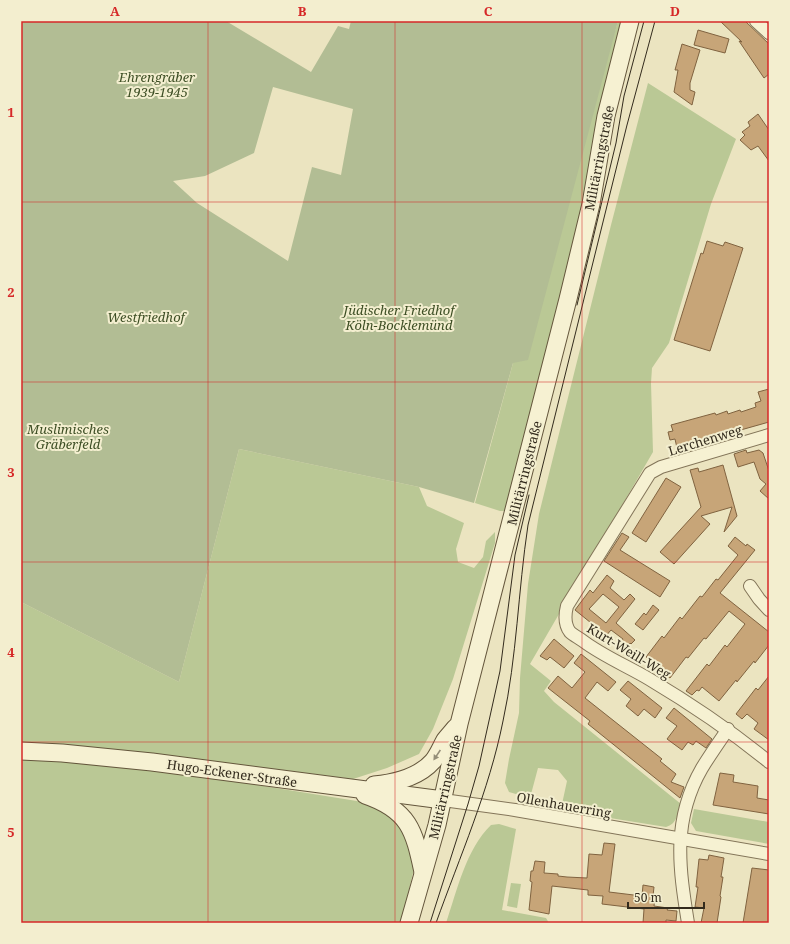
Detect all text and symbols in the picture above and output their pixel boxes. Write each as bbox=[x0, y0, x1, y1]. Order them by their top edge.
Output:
text: A bbox=[110, 2, 120, 20]
text: B bbox=[298, 2, 307, 20]
text: C bbox=[484, 2, 493, 20]
text: D bbox=[670, 2, 680, 20]
park label: Ehrengräber 1939-1945 bbox=[118, 68, 196, 101]
text: 1 bbox=[7, 103, 15, 121]
street label: Militärringstraße bbox=[580, 104, 618, 212]
text: 2 bbox=[7, 283, 15, 301]
park label: Jüdischer Friedhof Köln-Bocklemünd bbox=[341, 301, 457, 334]
park label: Westfriedhof bbox=[107, 308, 188, 326]
street label: Militärringstraße bbox=[502, 419, 546, 527]
park label: Muslimisches Gräberfeld bbox=[26, 420, 109, 453]
street label: Lerchenweg bbox=[666, 420, 744, 460]
text: 3 bbox=[7, 463, 15, 481]
street label: Kurt-Weill-Weg bbox=[584, 619, 674, 683]
text: 4 bbox=[7, 643, 15, 661]
street label: Militärringstraße bbox=[424, 733, 466, 841]
one-way arrow bbox=[433, 750, 441, 761]
street label: Hugo-Eckener-Straße bbox=[166, 755, 298, 791]
street label: Ollenhauerring bbox=[515, 788, 613, 822]
text: 5 bbox=[7, 823, 15, 841]
scale bar bbox=[628, 884, 704, 910]
text: 50 m bbox=[634, 889, 662, 906]

